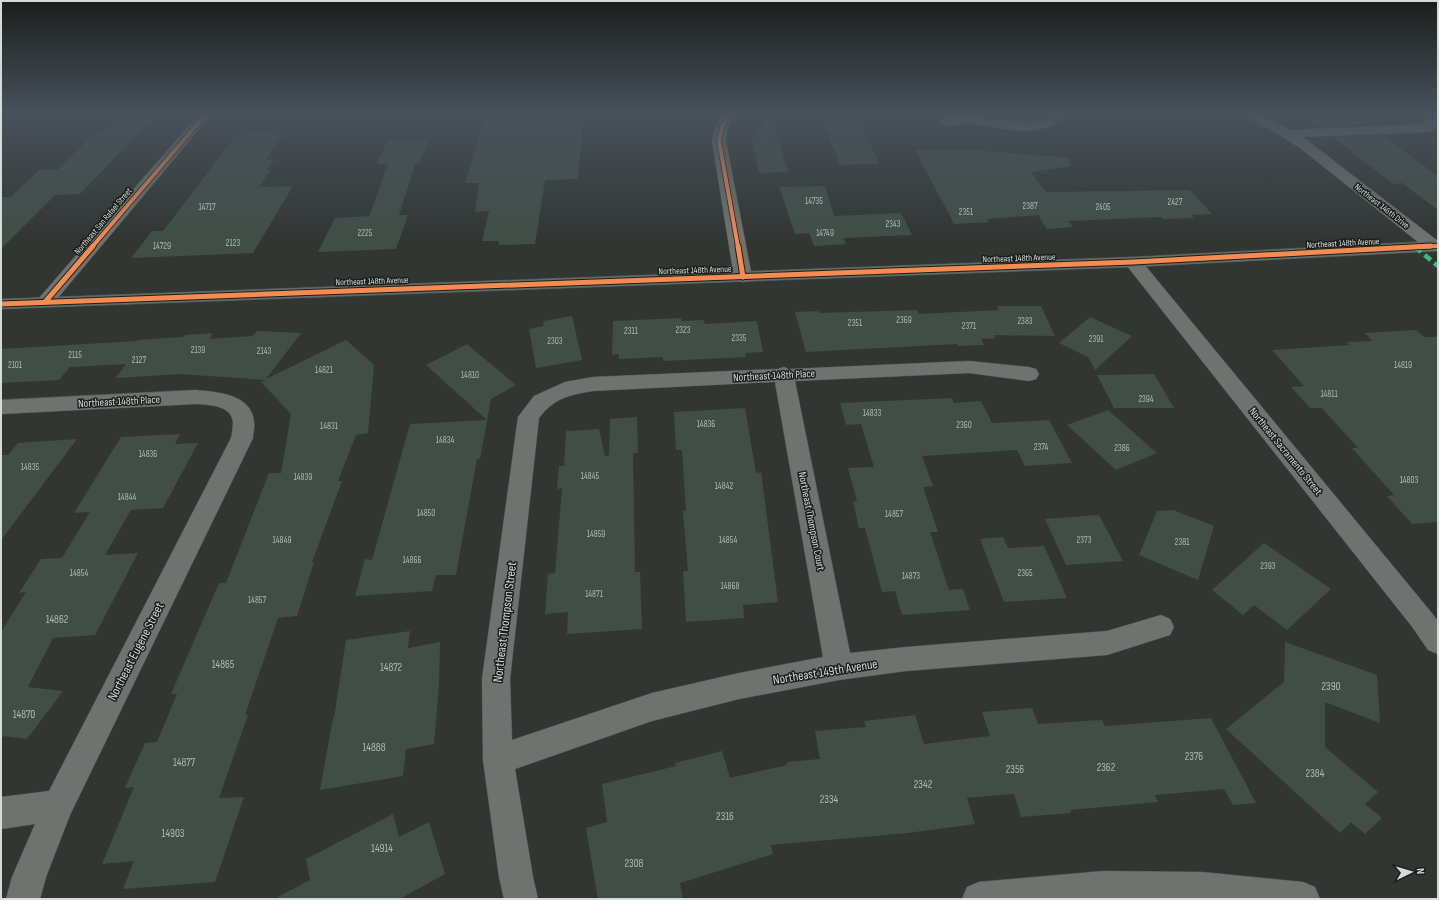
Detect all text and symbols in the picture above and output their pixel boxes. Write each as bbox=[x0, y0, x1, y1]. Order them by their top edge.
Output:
street label: Northeast 146th Drive bbox=[1352, 182, 1412, 231]
street label: Northeast San Rafael Street bbox=[72, 185, 135, 257]
house number: 14735 bbox=[805, 196, 823, 207]
house number: 2427 bbox=[1168, 197, 1183, 208]
house number: 2387 bbox=[1022, 201, 1038, 212]
house number: 14717 bbox=[198, 202, 216, 213]
house number: 2405 bbox=[1095, 202, 1111, 213]
house number: 2351 bbox=[959, 207, 974, 218]
house number: 2343 bbox=[885, 219, 901, 230]
house number: 2225 bbox=[358, 228, 373, 239]
house number: 14749 bbox=[816, 228, 834, 239]
street label: Northeast 148th Avenue bbox=[1306, 236, 1380, 251]
house number: 2123 bbox=[226, 238, 240, 249]
house number: 14729 bbox=[153, 241, 171, 252]
street label: Northeast 148th Avenue bbox=[982, 252, 1056, 265]
street label: Northeast 148th Avenue bbox=[658, 264, 732, 277]
street label: Northeast 148th Avenue bbox=[335, 275, 409, 288]
house number: 2369 bbox=[896, 315, 912, 326]
house number: 2383 bbox=[1017, 316, 1033, 327]
house number: 2351 bbox=[848, 318, 863, 329]
house number: 2371 bbox=[962, 321, 977, 332]
house number: 2323 bbox=[675, 325, 691, 336]
house number: 2311 bbox=[624, 326, 639, 337]
house number: 2335 bbox=[732, 333, 747, 344]
house number: 2391 bbox=[1089, 334, 1104, 345]
house number: 2303 bbox=[547, 336, 563, 347]
house number: 2139 bbox=[191, 345, 205, 356]
house number: 2143 bbox=[257, 346, 271, 357]
house number: 2115 bbox=[68, 350, 82, 361]
house number: 2127 bbox=[132, 355, 147, 366]
house number: 2101 bbox=[8, 360, 23, 371]
house number: 14819 bbox=[1394, 360, 1412, 371]
house number: 14821 bbox=[315, 365, 334, 376]
street label: Northeast 148th Place bbox=[733, 367, 815, 384]
house number: 14810 bbox=[461, 370, 479, 381]
house number: 14811 bbox=[1320, 389, 1338, 400]
street label: Northeast 148th Place bbox=[78, 393, 160, 410]
house number: 2394 bbox=[1138, 394, 1154, 405]
street label: Northeast Sacramento Street bbox=[1246, 405, 1325, 498]
house number: 14833 bbox=[863, 408, 881, 419]
house number: 14836 bbox=[697, 419, 715, 430]
house number: 2360 bbox=[956, 420, 972, 431]
house number: 14831 bbox=[320, 421, 339, 432]
house number: 14834 bbox=[436, 435, 454, 446]
house number: 2374 bbox=[1034, 442, 1048, 453]
house number: 2386 bbox=[1114, 443, 1130, 454]
house number: 14836 bbox=[139, 449, 157, 460]
house number: 14835 bbox=[21, 462, 40, 473]
house number: 14845 bbox=[581, 471, 600, 482]
street label: Northeast Thompson Court bbox=[796, 471, 828, 572]
house number: 14839 bbox=[294, 472, 312, 483]
house number: 14803 bbox=[1400, 475, 1419, 486]
house number: 14842 bbox=[715, 481, 734, 492]
house number: 14844 bbox=[118, 492, 137, 503]
house number: 14850 bbox=[417, 508, 435, 519]
house number: 14857 bbox=[885, 509, 903, 520]
house number: 14859 bbox=[587, 529, 605, 540]
house number: 14849 bbox=[273, 535, 291, 546]
house number: 14854 bbox=[719, 535, 737, 546]
house number: 2373 bbox=[1077, 535, 1092, 546]
house number: 2381 bbox=[1175, 537, 1190, 548]
house number: 14866 bbox=[403, 555, 421, 566]
street label: Northeast Thompson Street bbox=[490, 561, 520, 683]
house number: 2393 bbox=[1260, 561, 1276, 572]
house number: 14854 bbox=[70, 568, 88, 579]
house number: 2365 bbox=[1017, 568, 1033, 579]
house number: 14873 bbox=[902, 571, 920, 582]
house number: 14868 bbox=[721, 581, 739, 592]
house number: 14871 bbox=[585, 589, 604, 600]
house number: 14857 bbox=[248, 595, 266, 606]
street label: Northeast Eugene Street bbox=[104, 600, 168, 703]
house number: 14862 bbox=[46, 613, 69, 626]
street label: Northeast 149th Avenue bbox=[772, 656, 879, 688]
house number: 14865 bbox=[212, 658, 234, 671]
house number: 14872 bbox=[380, 661, 403, 674]
house number: 2390 bbox=[1322, 680, 1341, 693]
house number: 14870 bbox=[13, 708, 35, 721]
house number: 14888 bbox=[363, 741, 386, 754]
house number: 2376 bbox=[1185, 750, 1203, 763]
house number: 14877 bbox=[173, 756, 196, 769]
house number: 2362 bbox=[1097, 761, 1116, 774]
house number: 2356 bbox=[1006, 763, 1024, 776]
house number: 2384 bbox=[1306, 767, 1325, 780]
house number: 2342 bbox=[914, 778, 933, 791]
house number: 2334 bbox=[820, 793, 839, 806]
house number: 2316 bbox=[716, 810, 734, 823]
house number: 14903 bbox=[162, 827, 185, 840]
house number: 14914 bbox=[371, 842, 393, 855]
north arrow bbox=[1391, 852, 1431, 892]
house number: 2308 bbox=[625, 857, 644, 870]
text: N bbox=[1414, 868, 1427, 875]

